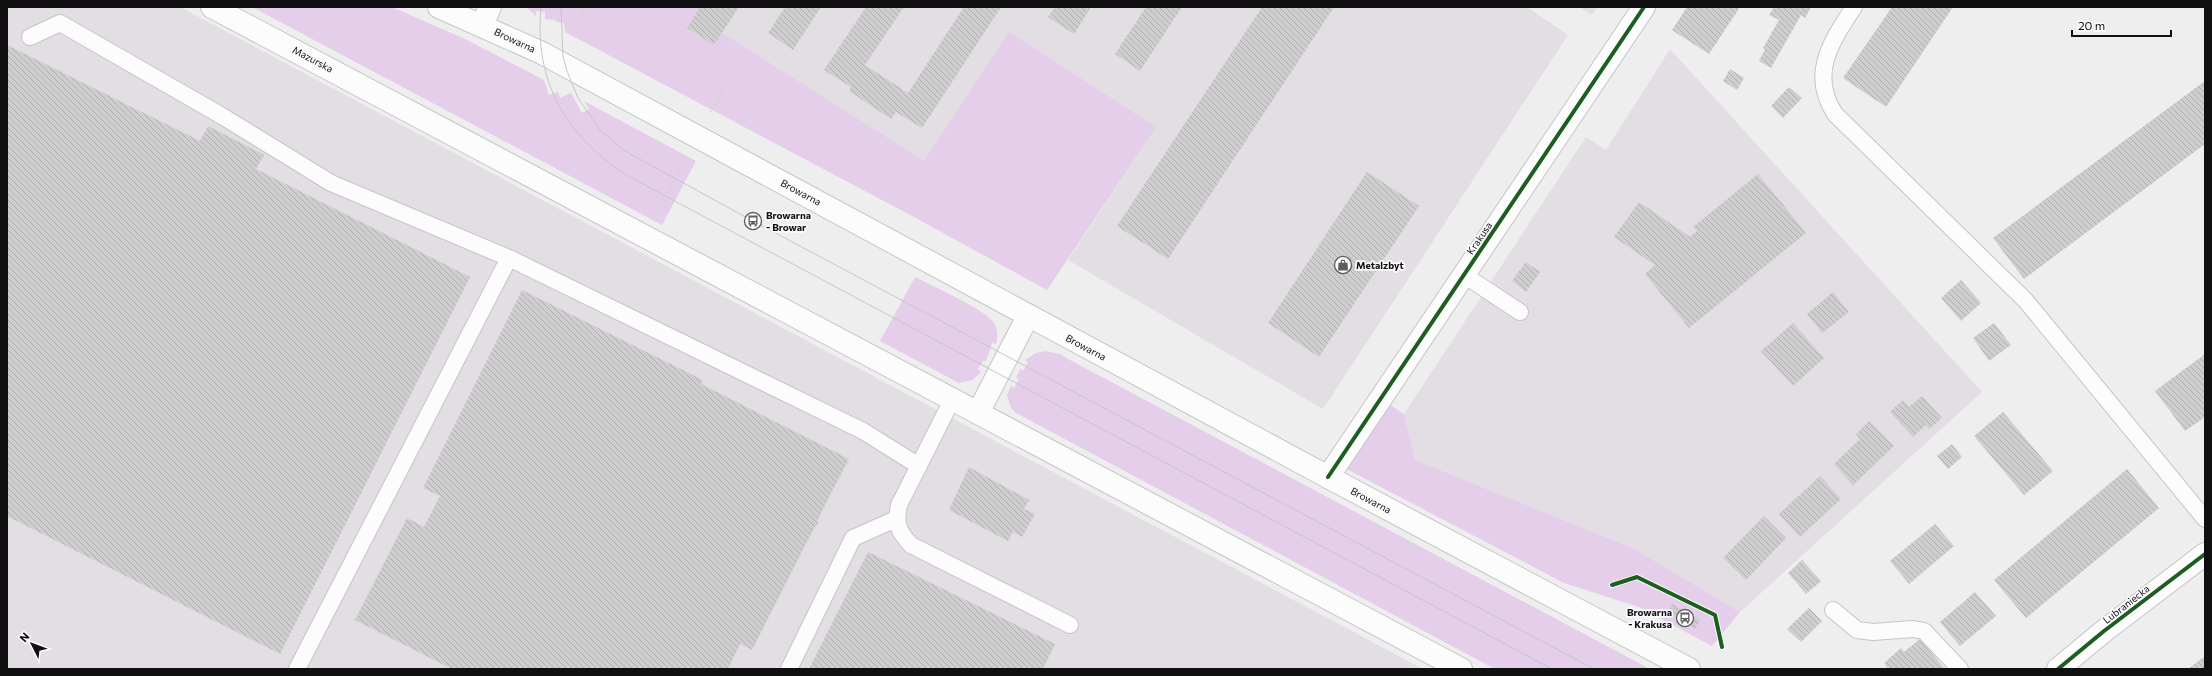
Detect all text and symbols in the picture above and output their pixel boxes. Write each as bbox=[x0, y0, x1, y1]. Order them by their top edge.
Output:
scale bar bbox=[2072, 12, 2171, 38]
text: 20 m bbox=[2078, 18, 2105, 32]
street label: Browarna bbox=[492, 25, 538, 55]
street label: Mazurska bbox=[291, 43, 335, 75]
street label: Browarna bbox=[779, 176, 823, 208]
place label: Browarna - Browar bbox=[766, 209, 811, 233]
bus stop icon: Browarna - Browar bbox=[743, 211, 763, 231]
street label: Krakusa bbox=[1464, 219, 1494, 257]
shop icon: Metalzbyt bbox=[1333, 255, 1353, 275]
place label: Metalzbyt bbox=[1356, 259, 1404, 271]
street label: Browarna bbox=[1064, 331, 1108, 363]
street label: Browarna bbox=[1349, 484, 1393, 516]
street label: Lubraniecka bbox=[2100, 582, 2152, 626]
place label: Browarna - Krakusa bbox=[1627, 606, 1672, 630]
bus stop icon: Browarna - Krakusa bbox=[1675, 608, 1695, 628]
north arrow bbox=[12, 624, 52, 664]
text: N bbox=[17, 630, 32, 644]

